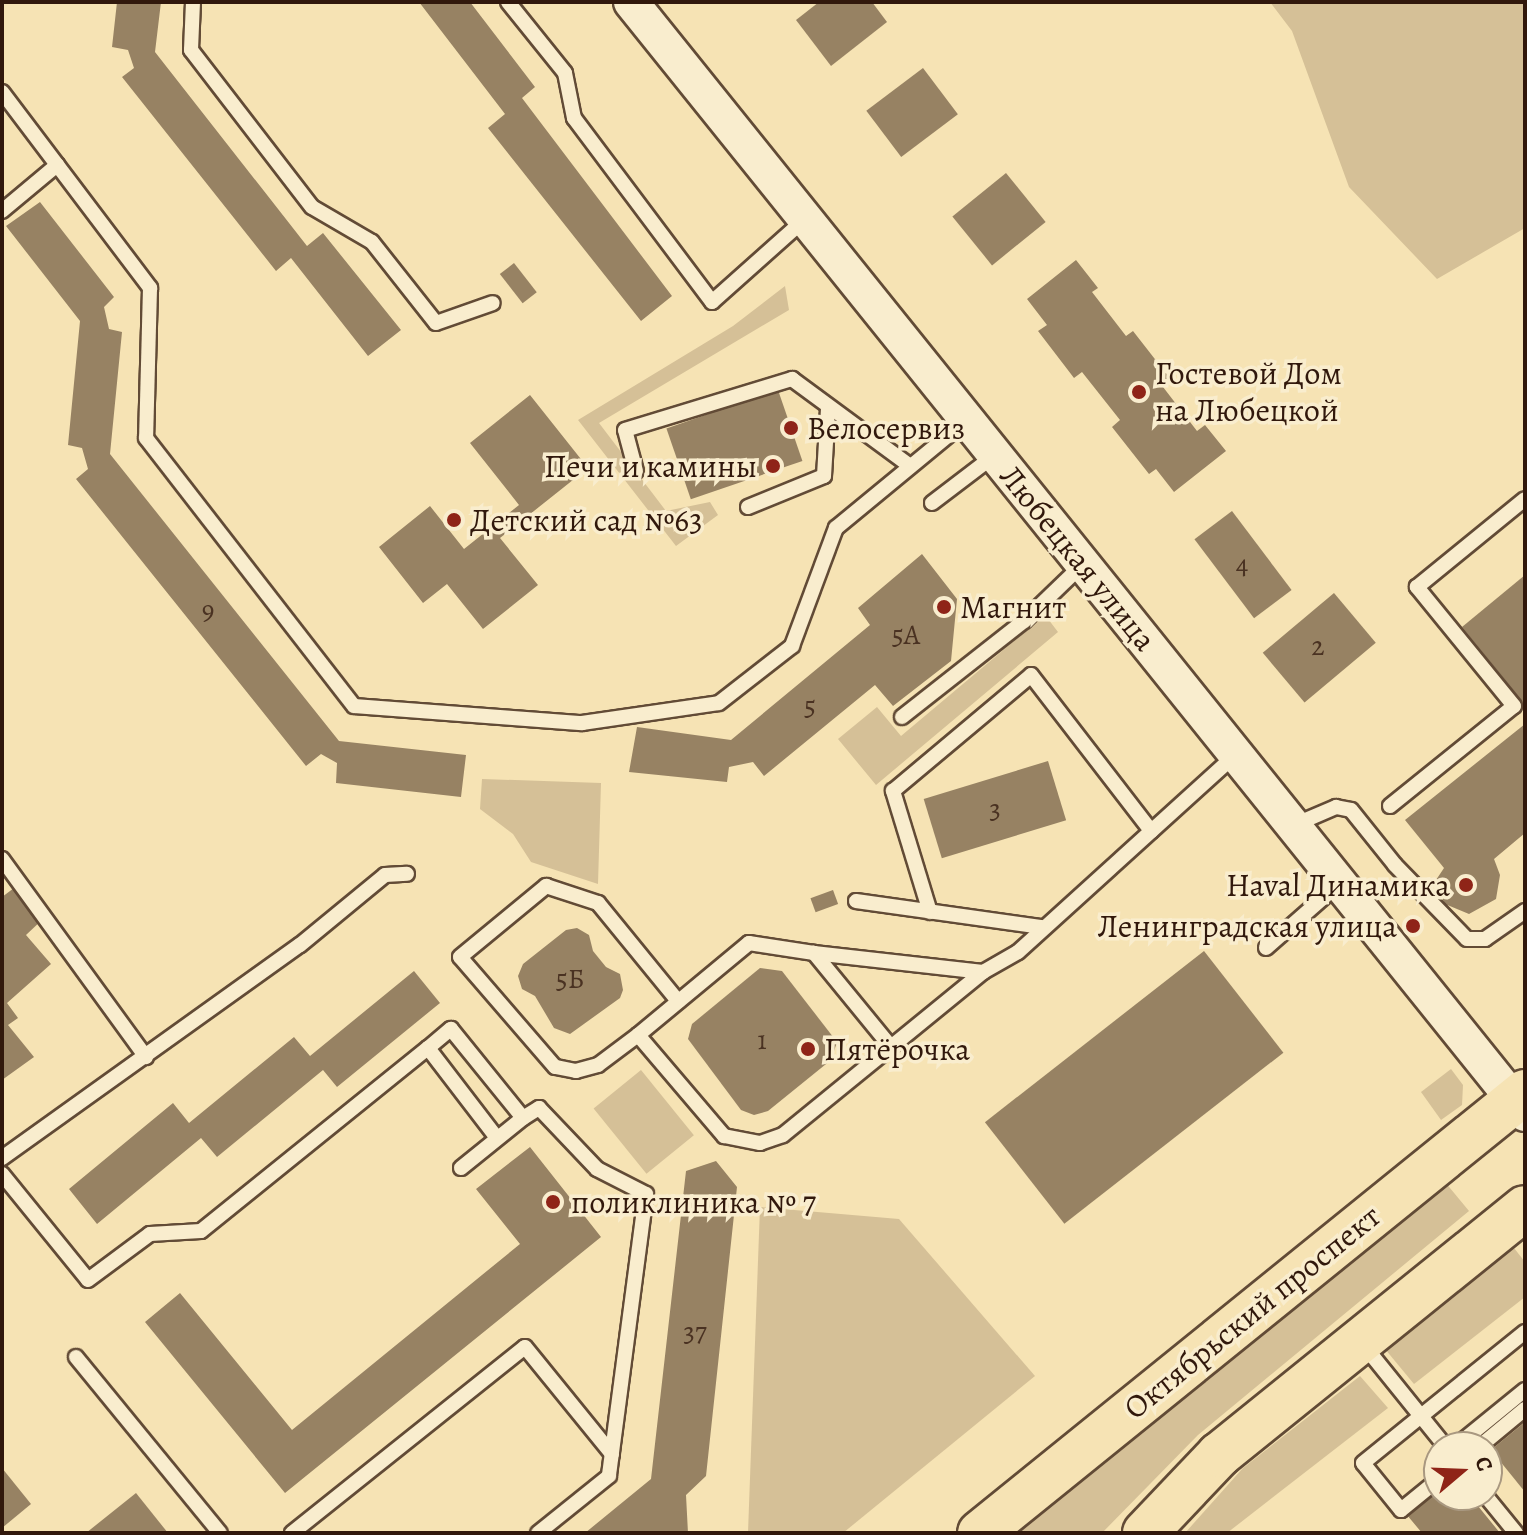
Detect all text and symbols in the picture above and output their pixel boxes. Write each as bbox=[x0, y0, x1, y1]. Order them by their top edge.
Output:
place label: Гостевой Дом на Любецкой bbox=[1155, 355, 1342, 430]
marker: Гостевой Дом на Любецкой bbox=[1130, 383, 1148, 401]
place label: Велосервиз bbox=[807, 409, 965, 447]
marker: Велосервиз bbox=[782, 419, 800, 437]
place label: Печи и камины bbox=[544, 447, 757, 485]
marker: Печи и камины bbox=[764, 457, 782, 475]
street label: Любецкая улица bbox=[992, 458, 1164, 658]
place label: Детский сад №63 bbox=[470, 501, 702, 539]
marker: Детский сад №63 bbox=[445, 511, 463, 529]
house number: 4 bbox=[1236, 547, 1248, 581]
place label: Магнит bbox=[960, 588, 1066, 626]
house number: 9 bbox=[202, 593, 214, 627]
marker: Магнит bbox=[935, 598, 953, 616]
house number: 5А bbox=[892, 618, 920, 652]
house number: 2 bbox=[1311, 629, 1325, 663]
house number: 5 bbox=[804, 689, 816, 723]
house number: 3 bbox=[989, 792, 1001, 826]
place label: Haval Динамика bbox=[1226, 866, 1450, 904]
marker: Haval Динамика bbox=[1457, 876, 1475, 894]
place label: Ленинградская улица bbox=[1098, 907, 1397, 945]
marker: Ленинградская улица bbox=[1404, 917, 1422, 935]
house number: 5Б bbox=[556, 962, 584, 996]
house number: 1 bbox=[757, 1023, 767, 1057]
place label: Пятёрочка bbox=[824, 1030, 970, 1068]
marker: Пятёрочка bbox=[799, 1040, 817, 1058]
place label: поликлиника № 7 bbox=[571, 1183, 816, 1221]
marker: поликлиника № 7 bbox=[542, 1191, 564, 1213]
street label: Октябрьский проспект bbox=[1116, 1197, 1388, 1427]
house number: 37 bbox=[683, 1315, 707, 1349]
north arrow bbox=[1423, 1431, 1503, 1511]
text: С bbox=[1467, 1453, 1500, 1475]

